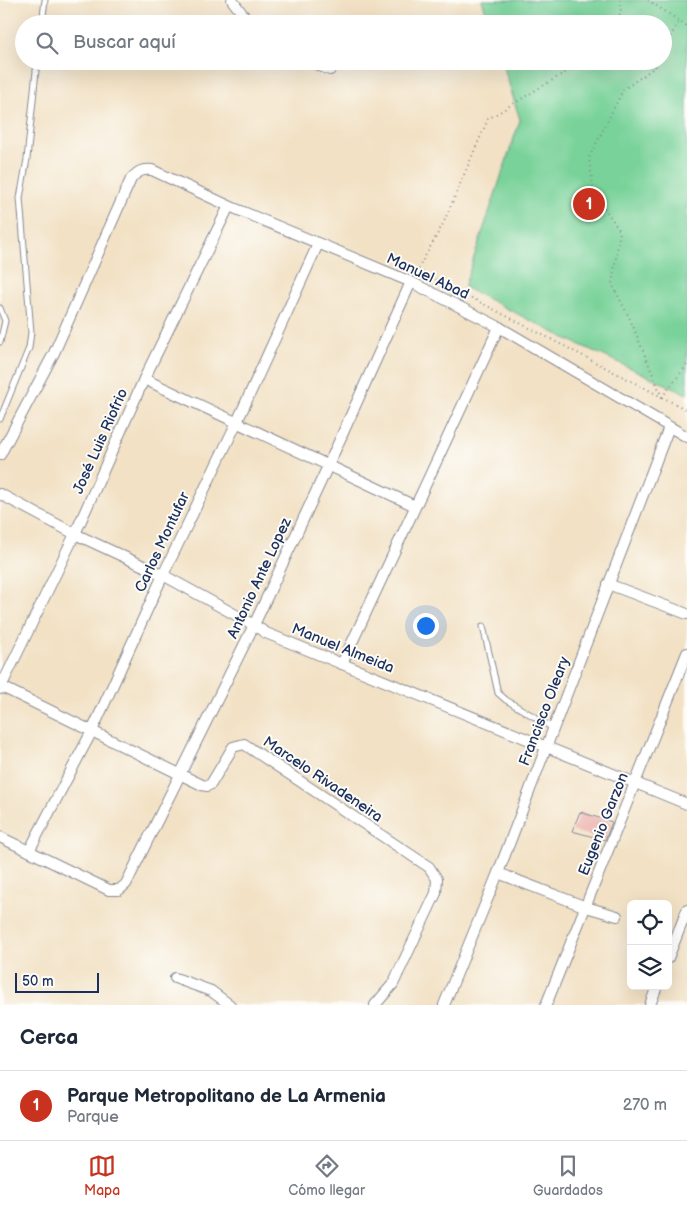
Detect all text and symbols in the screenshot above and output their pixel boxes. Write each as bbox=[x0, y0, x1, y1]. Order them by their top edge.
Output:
search box bbox=[15, 15, 672, 70]
icon: search bbox=[33, 29, 61, 57]
text: Buscar aquí bbox=[73, 31, 176, 54]
pin: 1 bbox=[573, 185, 605, 223]
street label: Manuel Abad bbox=[383, 249, 472, 304]
street label: José Luis Riofrio bbox=[69, 386, 132, 497]
street label: Carlos Montufar bbox=[131, 488, 194, 595]
street label: Antonio Ante Lopez bbox=[223, 514, 296, 642]
your location bbox=[413, 613, 439, 639]
street label: Manuel Almeida bbox=[289, 619, 397, 678]
street label: Francisco Oleary bbox=[515, 654, 574, 768]
street label: Marcelo Rivadeneira bbox=[259, 732, 386, 827]
street label: Eugenio Garzon bbox=[574, 770, 633, 878]
map controls bbox=[627, 900, 672, 990]
button: locate bbox=[627, 900, 672, 945]
button: layers bbox=[627, 945, 672, 990]
scale bar bbox=[15, 970, 99, 993]
text: 50 m bbox=[22, 973, 54, 990]
text: Cerca bbox=[20, 1025, 78, 1050]
text: Parque Metropolitano de La Armenia bbox=[67, 1085, 386, 1108]
text: 1 bbox=[33, 1096, 39, 1115]
text: 270 m bbox=[623, 1096, 667, 1115]
text: Parque bbox=[67, 1108, 119, 1127]
tab: Mapa bbox=[84, 1152, 120, 1199]
tab: Cómo llegar bbox=[288, 1152, 365, 1199]
tab: Guardados bbox=[533, 1152, 603, 1199]

